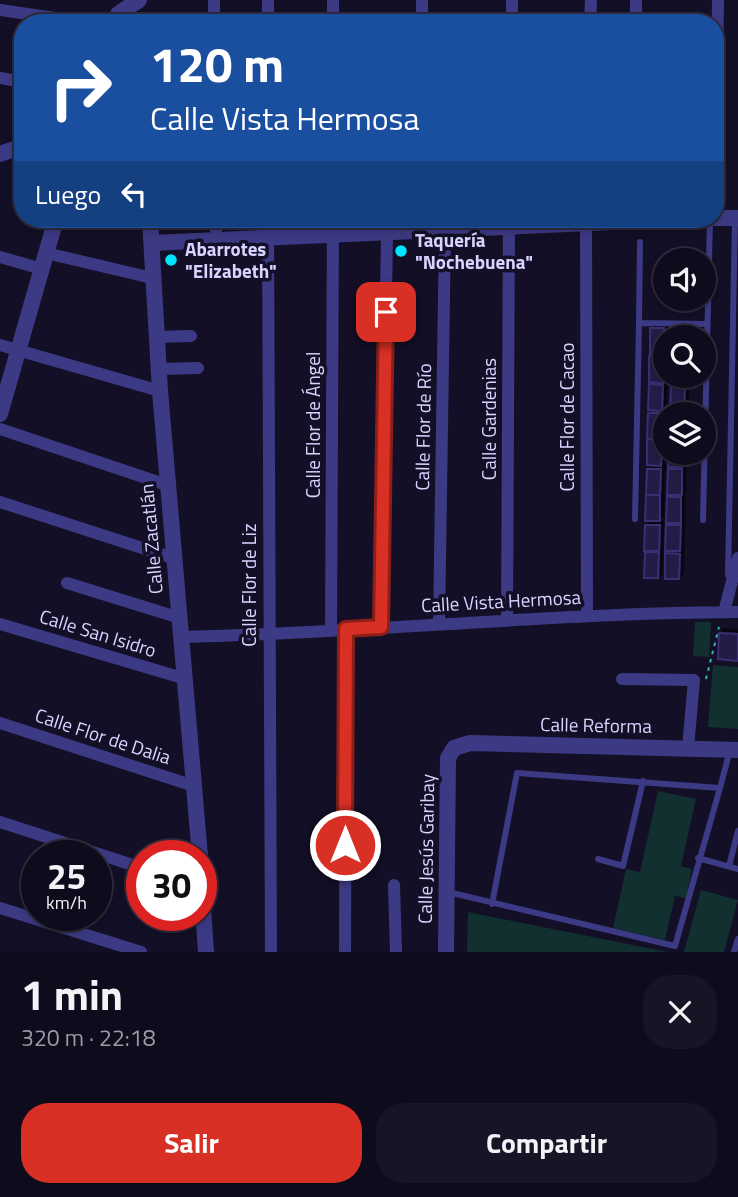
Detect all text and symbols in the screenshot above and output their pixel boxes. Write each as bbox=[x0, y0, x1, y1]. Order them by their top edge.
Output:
text: 120 m bbox=[150, 26, 284, 101]
icon: right bbox=[35, 42, 126, 133]
text: Calle Vista Hermosa bbox=[150, 94, 419, 142]
text: Luego bbox=[35, 175, 101, 214]
icon: left bbox=[115, 175, 153, 213]
place label: Taquería "Nochebuena" bbox=[415, 225, 533, 276]
place label: Abarrotes "Elizabeth" bbox=[185, 234, 277, 285]
marker: Taquería "Nochebuena" bbox=[393, 243, 409, 259]
map controls bbox=[653, 248, 716, 465]
button: sound bbox=[653, 248, 716, 311]
marker: Abarrotes "Elizabeth" bbox=[163, 252, 179, 268]
pin bbox=[356, 282, 416, 342]
icon: arrive bbox=[367, 293, 405, 331]
button: search bbox=[653, 325, 716, 388]
street label: Calle Flor de Cacao bbox=[552, 342, 581, 492]
street label: Calle Flor de Ángel bbox=[298, 352, 327, 498]
street label: Calle Gardenias bbox=[474, 358, 503, 480]
street label: Calle Flor de Río bbox=[407, 363, 438, 491]
button: layers bbox=[653, 402, 716, 465]
street label: Calle Zacatlán bbox=[131, 483, 170, 595]
street label: Calle Flor de Liz bbox=[234, 523, 263, 647]
street label: Calle Vista Hermosa bbox=[420, 582, 582, 619]
street label: Calle San Isidro bbox=[36, 601, 160, 664]
street label: Calle Flor de Dalia bbox=[32, 700, 175, 771]
street label: Calle Reforma bbox=[540, 709, 653, 740]
street label: Calle Jesús Garibay bbox=[410, 774, 441, 924]
position arrow bbox=[308, 808, 382, 882]
speed limit sign: 30 bbox=[126, 840, 217, 931]
text: 25 bbox=[47, 849, 86, 903]
text: km/h bbox=[46, 889, 87, 916]
text: 1 min bbox=[21, 962, 123, 1026]
button: close bbox=[643, 975, 717, 1049]
text: 320 m · 22:18 bbox=[21, 1020, 156, 1055]
button: Salir bbox=[21, 1103, 362, 1183]
button: Compartir bbox=[376, 1103, 717, 1183]

